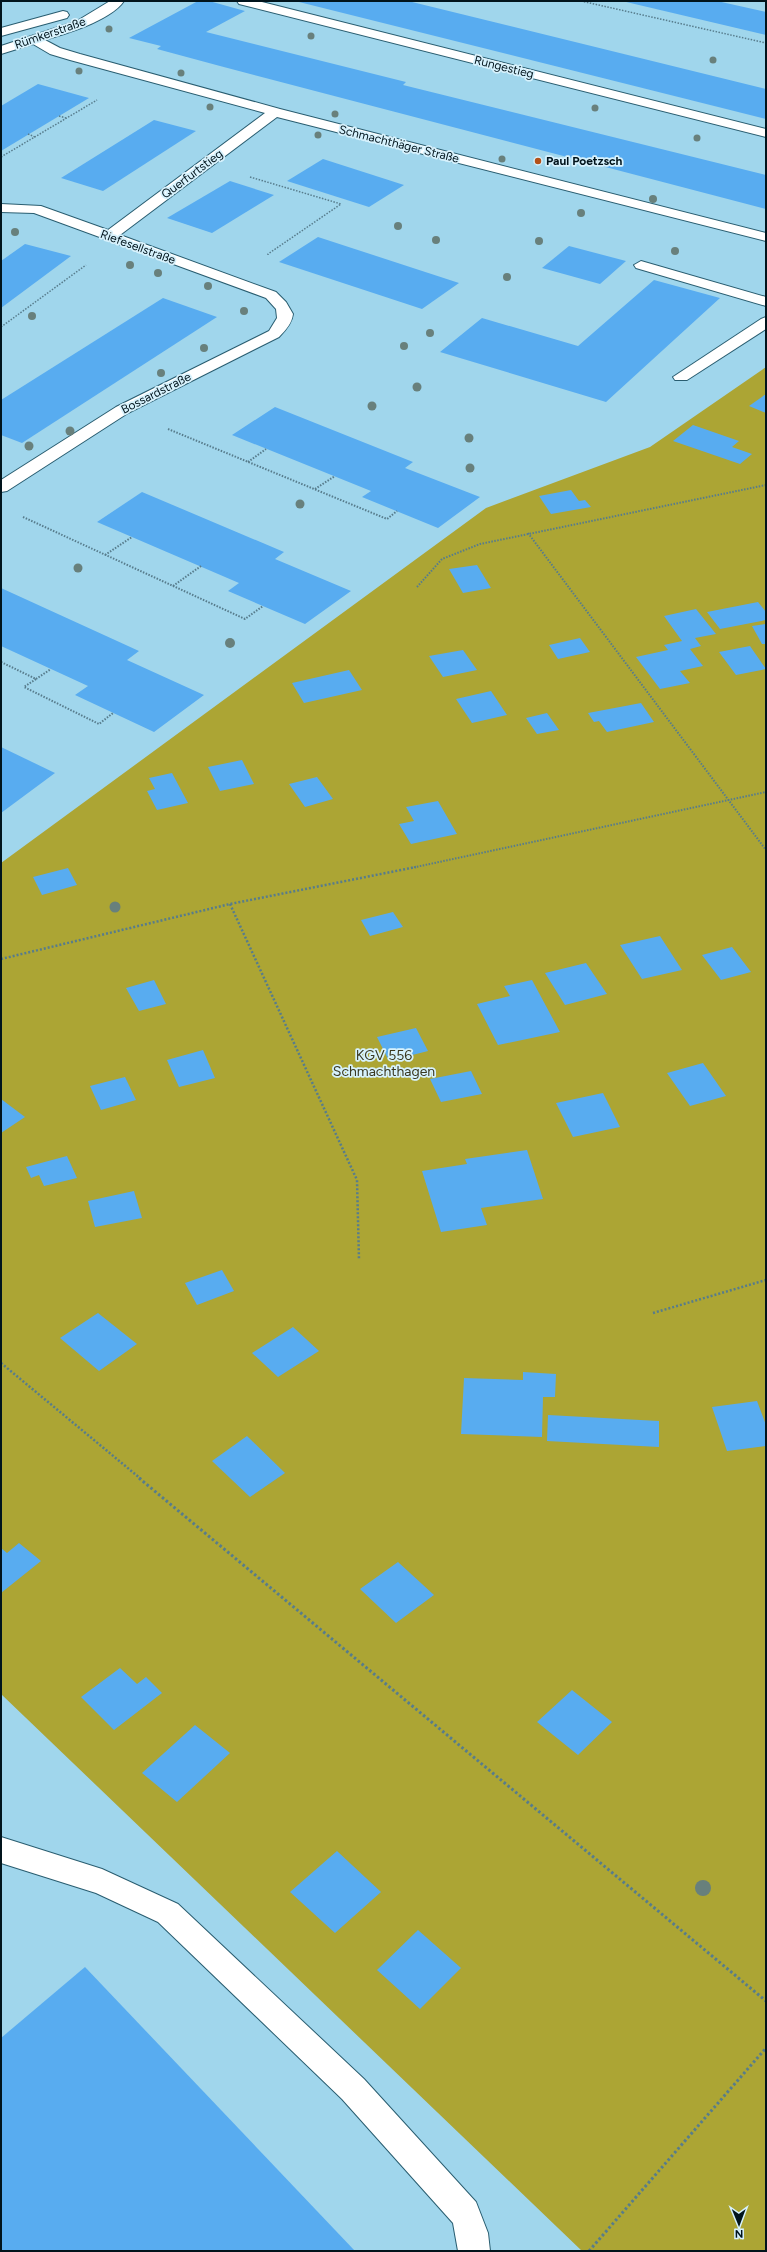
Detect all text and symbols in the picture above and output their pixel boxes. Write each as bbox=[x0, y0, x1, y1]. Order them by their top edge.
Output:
street label: Rümkerstraße bbox=[13, 14, 88, 52]
street label: Rungestieg bbox=[473, 53, 535, 81]
street label: Schmachthäger Straße bbox=[337, 122, 461, 166]
street label: Querfurtstieg bbox=[159, 146, 225, 202]
place label: Paul Poetzsch bbox=[546, 154, 623, 168]
marker: Paul Poetzsch bbox=[533, 156, 543, 166]
street label: Riefesellstraße bbox=[99, 227, 178, 267]
street label: Bossardstraße bbox=[119, 369, 194, 417]
park label: KGV 556 Schmachthagen bbox=[333, 1047, 435, 1080]
north arrow bbox=[719, 2204, 759, 2244]
text: N bbox=[735, 2227, 744, 2240]

